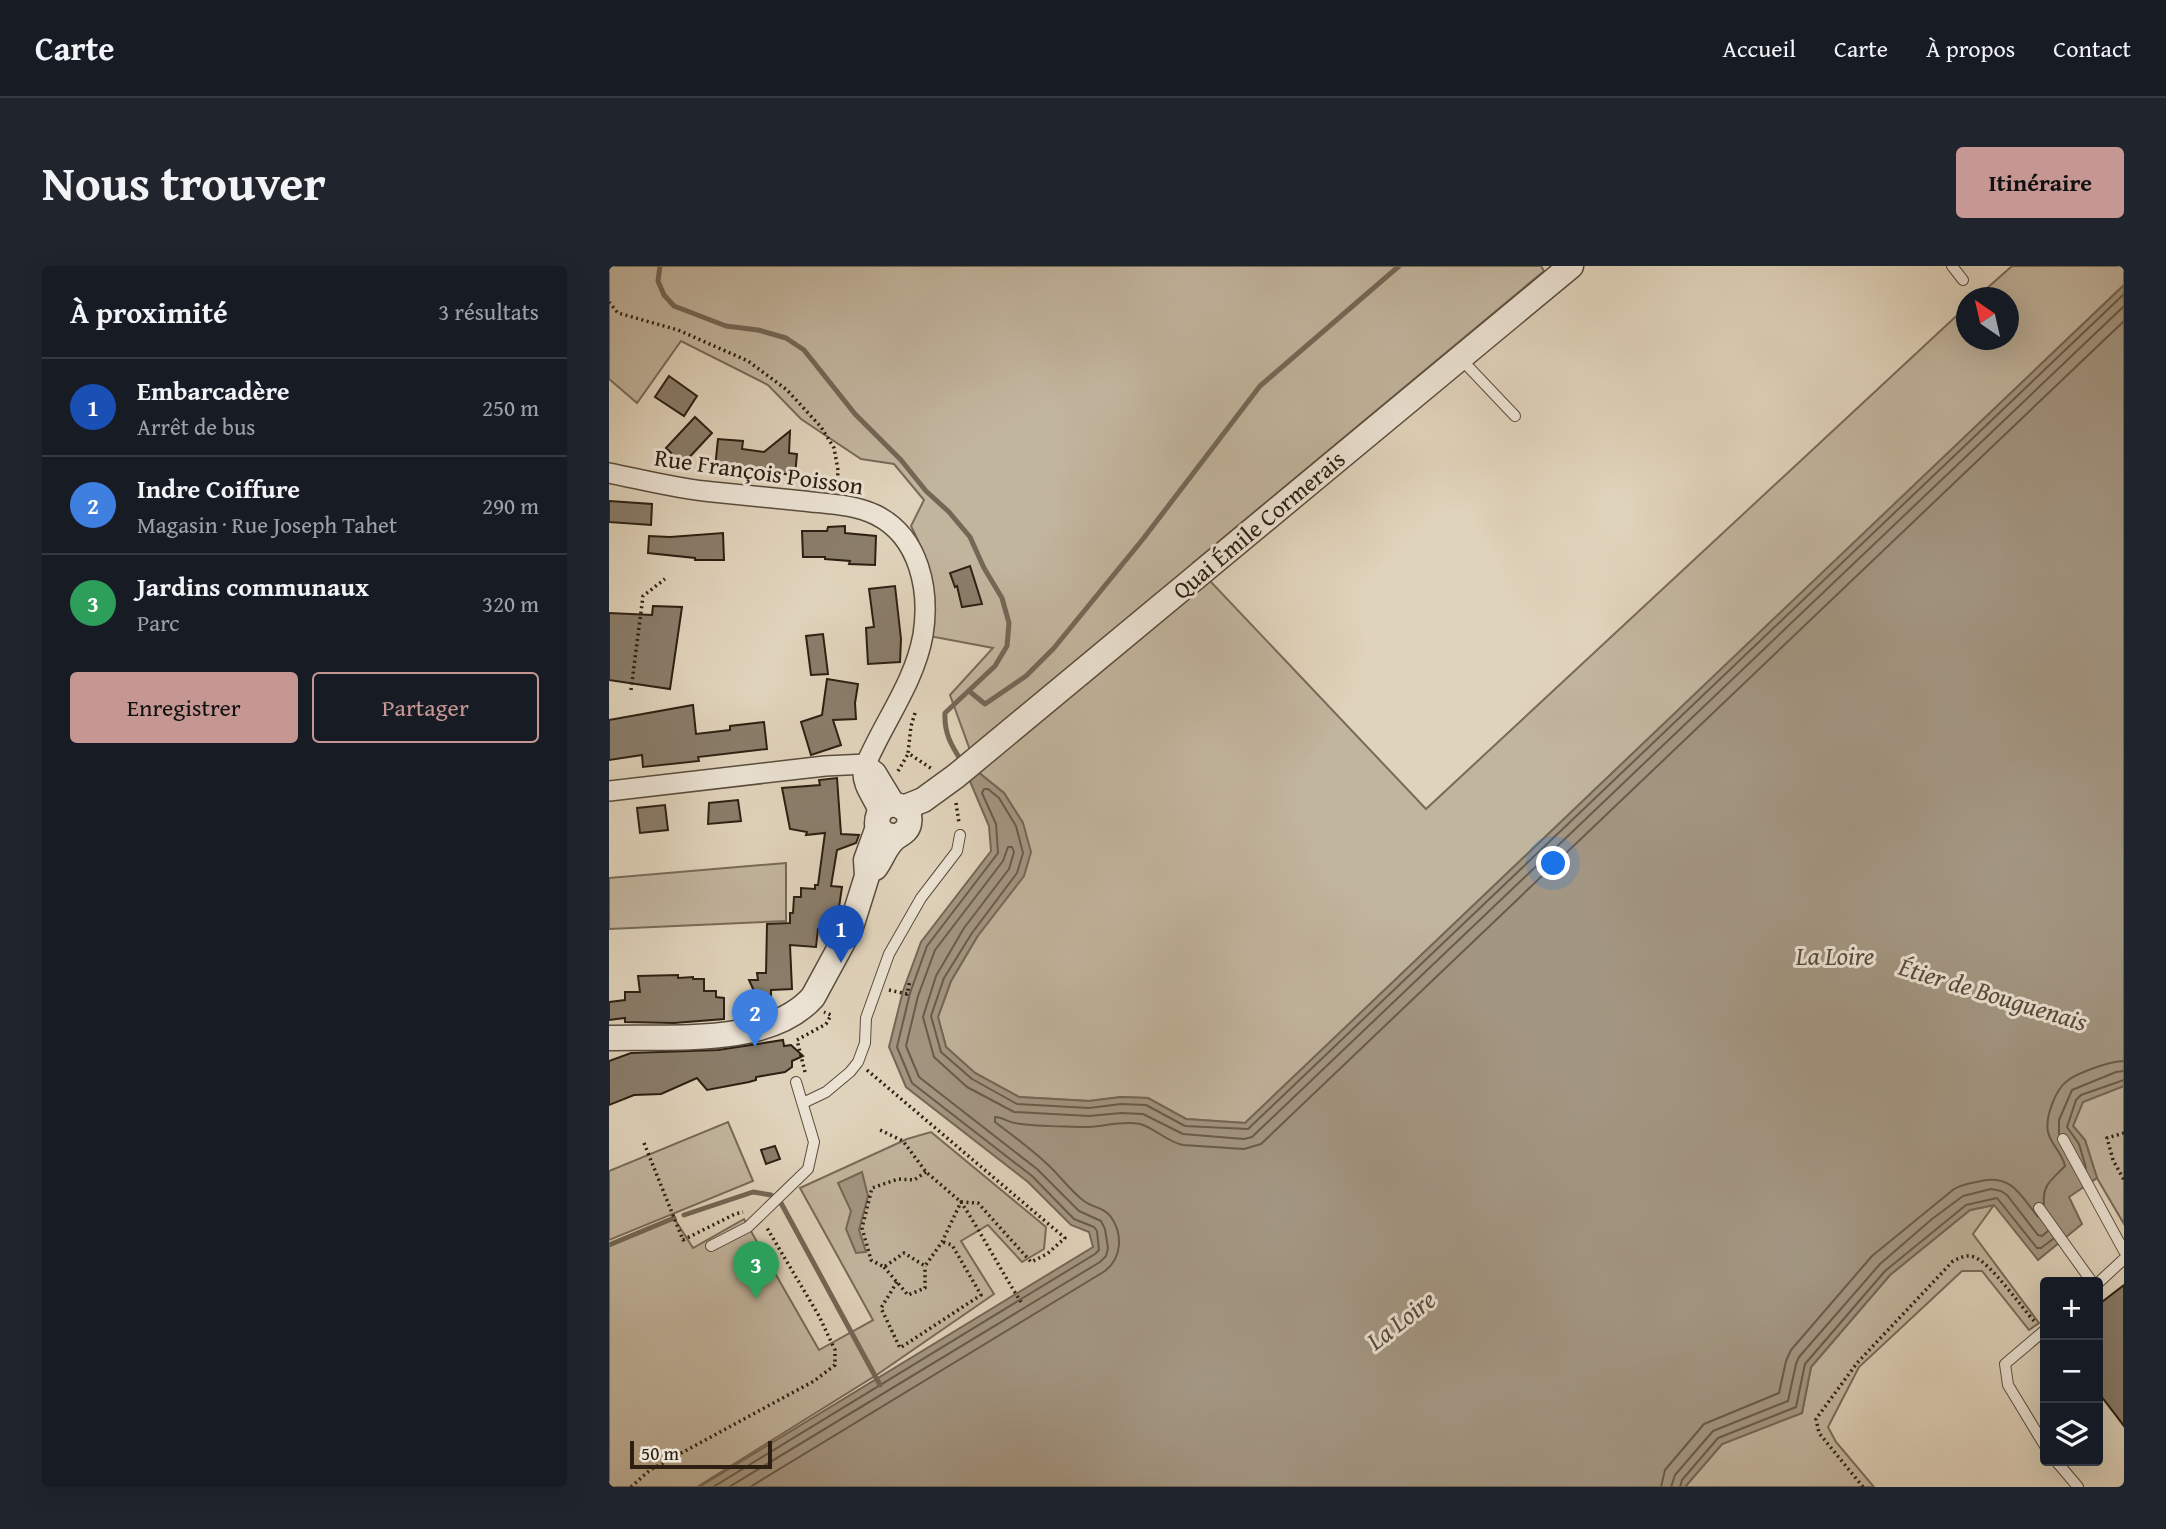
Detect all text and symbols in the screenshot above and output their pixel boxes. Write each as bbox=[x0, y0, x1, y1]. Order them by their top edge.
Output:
text: Carte bbox=[35, 24, 114, 72]
text: Accueil bbox=[1722, 31, 1796, 66]
text: Carte bbox=[1834, 31, 1888, 66]
text: À propos bbox=[1926, 31, 2015, 66]
text: Contact bbox=[2053, 31, 2131, 66]
text: Nous trouver bbox=[42, 146, 326, 218]
button: Itinéraire bbox=[1956, 147, 2124, 218]
north arrow bbox=[1956, 287, 2019, 350]
text: À proximité bbox=[70, 290, 228, 334]
text: 3 résultats bbox=[438, 295, 539, 328]
text: Embarcadère bbox=[137, 371, 290, 410]
text: 1 bbox=[87, 391, 99, 424]
text: 250 m bbox=[482, 391, 539, 424]
text: Arrêt de bus bbox=[137, 410, 256, 443]
street label: Rue François Poisson bbox=[652, 440, 866, 504]
street label: Quai Émile Cormerais bbox=[1165, 442, 1353, 607]
text: Indre Coiffure bbox=[137, 469, 300, 508]
text: 2 bbox=[87, 489, 99, 522]
text: 290 m bbox=[482, 489, 539, 522]
text: Magasin · Rue Joseph Tahet bbox=[137, 508, 397, 541]
text: Jardins communaux bbox=[137, 567, 369, 606]
text: 3 bbox=[87, 587, 99, 620]
text: 320 m bbox=[482, 587, 539, 620]
text: Parc bbox=[137, 606, 180, 639]
button: Enregistrer bbox=[70, 672, 298, 743]
button: Partager bbox=[312, 672, 539, 743]
your location bbox=[1536, 846, 1570, 880]
pin: 1 bbox=[818, 905, 864, 963]
water label: La Loire bbox=[1795, 936, 1874, 975]
water label: Étier de Bouguenais bbox=[1893, 946, 2093, 1041]
pin: 2 bbox=[732, 989, 778, 1047]
pin: 3 bbox=[733, 1241, 779, 1299]
map controls bbox=[2040, 1277, 2103, 1466]
button: + bbox=[2040, 1277, 2103, 1340]
water label: La Loire bbox=[1357, 1280, 1444, 1360]
button: − bbox=[2040, 1340, 2103, 1403]
button: layers bbox=[2040, 1403, 2103, 1466]
scale bar bbox=[630, 1438, 772, 1470]
text: 50 m bbox=[641, 1439, 679, 1467]

